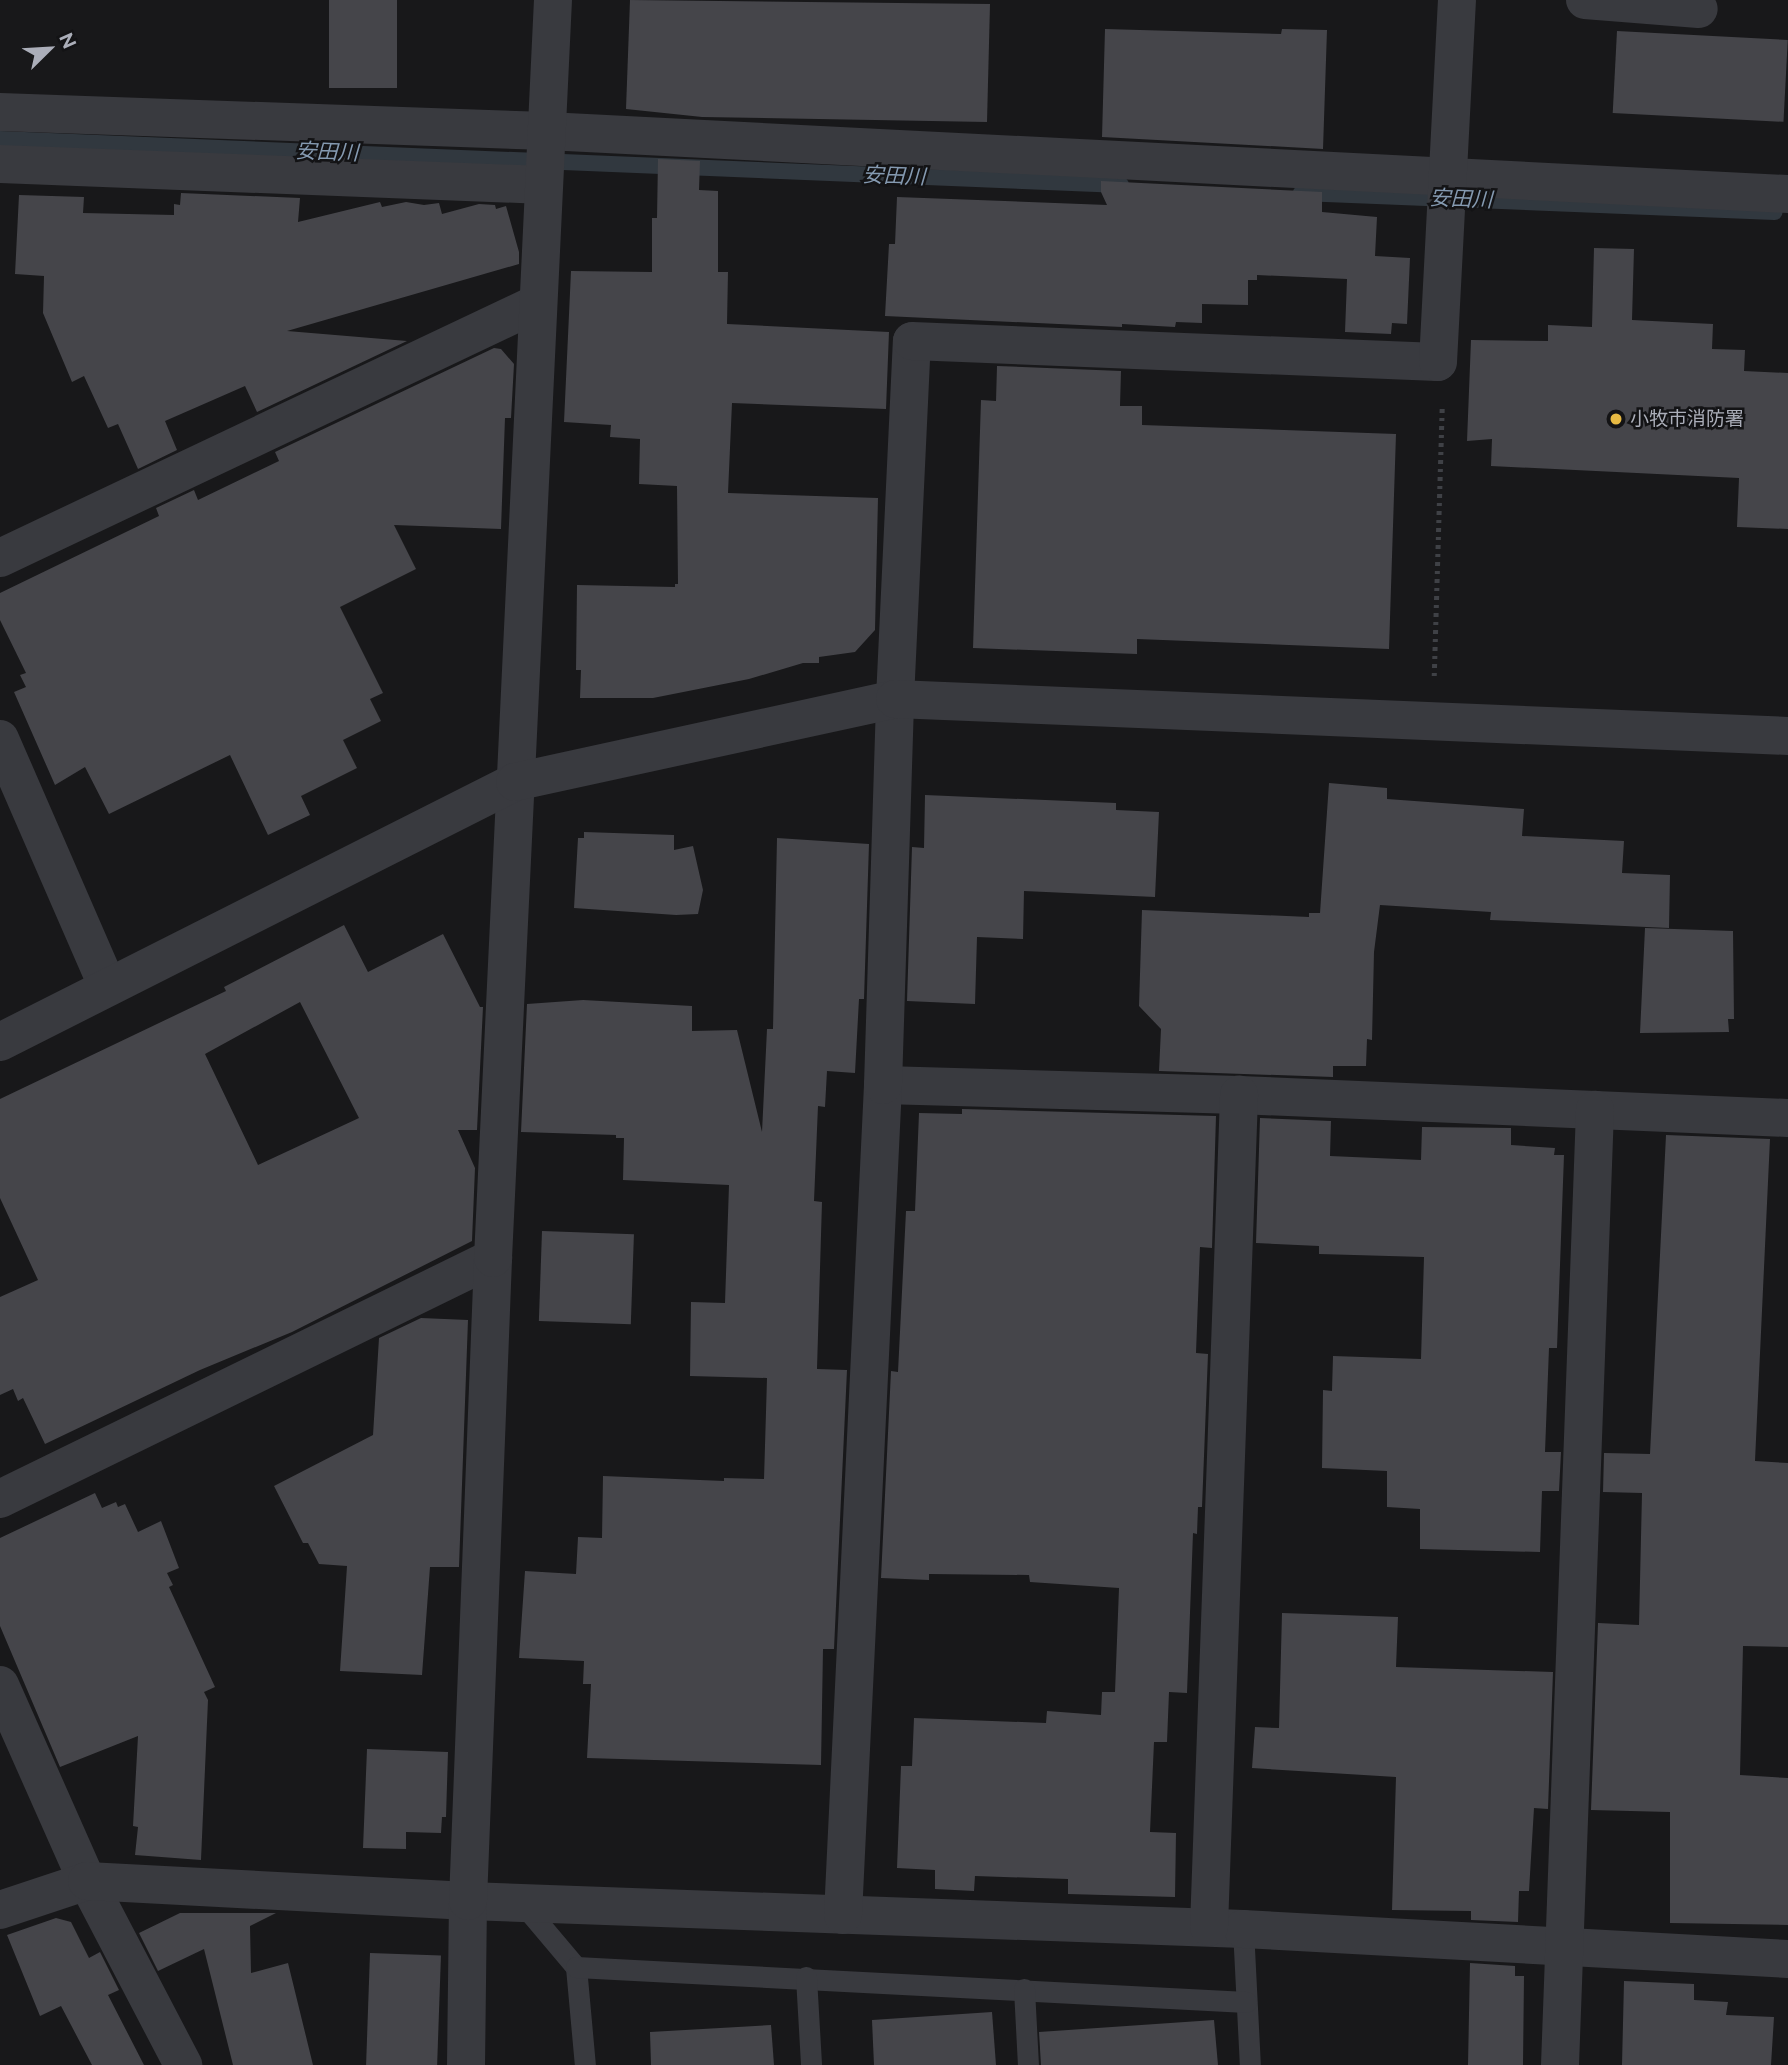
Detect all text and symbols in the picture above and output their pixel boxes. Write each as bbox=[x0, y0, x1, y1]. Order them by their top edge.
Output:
north arrow bbox=[14, 14, 84, 84]
text: N bbox=[55, 29, 81, 52]
water label: 安田川 bbox=[295, 138, 359, 166]
water label: 安田川 bbox=[862, 162, 926, 190]
water label: 安田川 bbox=[1429, 185, 1493, 213]
place label: 小牧市消防署 bbox=[1630, 408, 1744, 430]
marker: 小牧市消防署 bbox=[1608, 411, 1624, 427]

